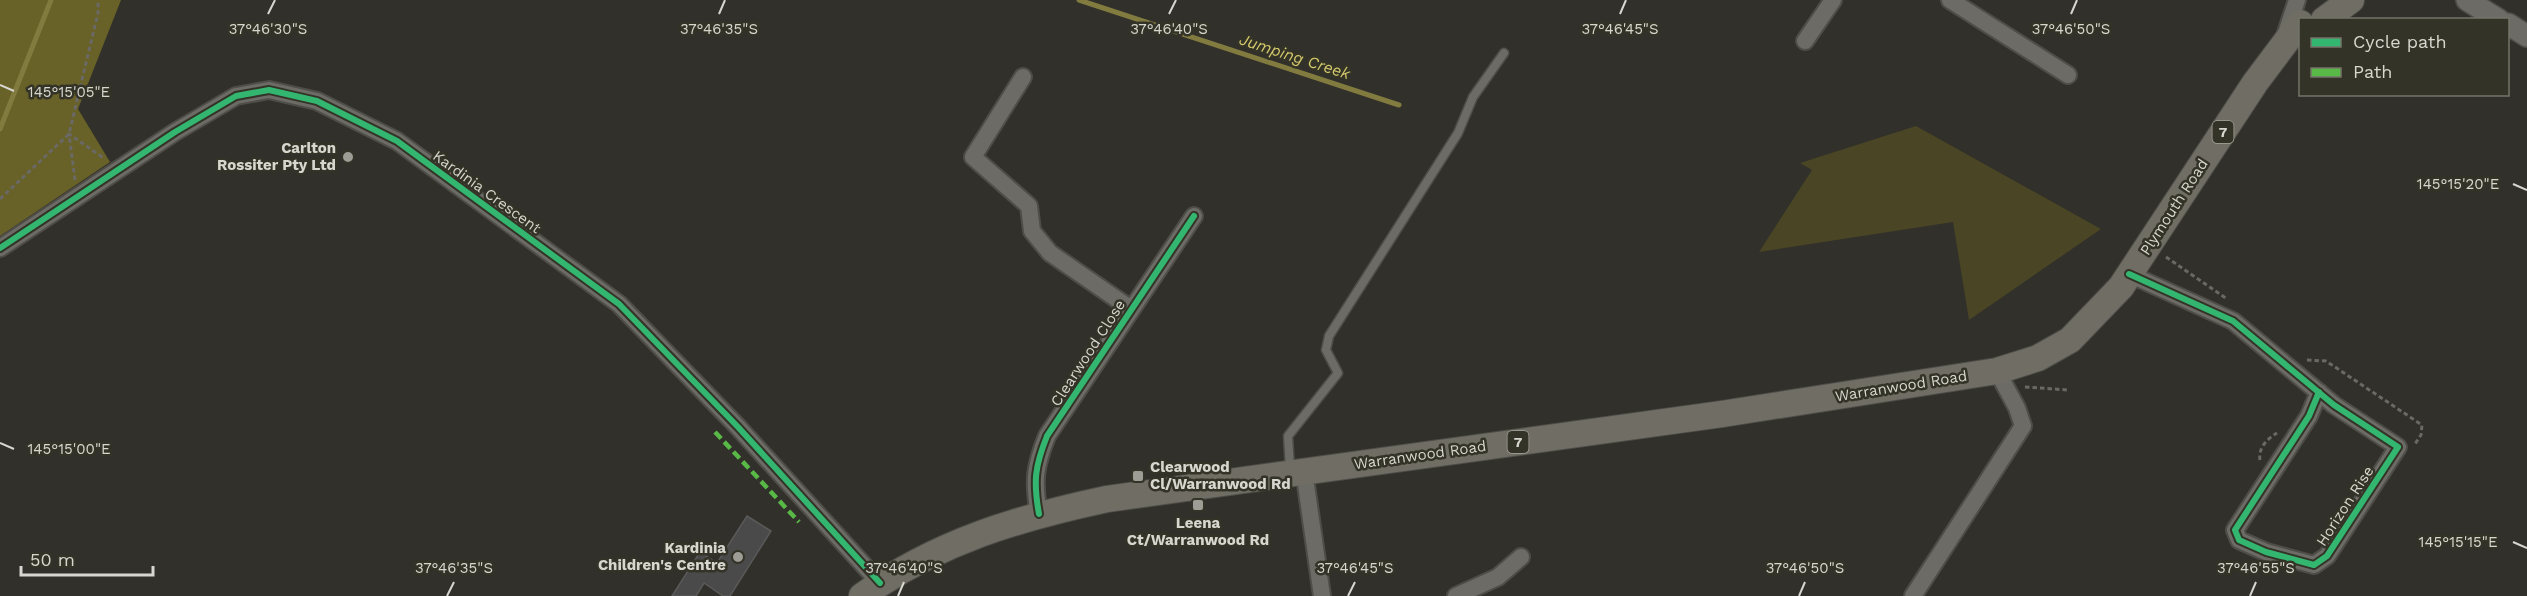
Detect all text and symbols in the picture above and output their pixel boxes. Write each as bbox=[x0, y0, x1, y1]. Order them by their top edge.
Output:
legend bbox=[2299, 18, 2509, 96]
text: 37°46'30"S bbox=[229, 20, 307, 38]
text: 37°46'35"S bbox=[680, 20, 758, 38]
text: 37°46'40"S bbox=[1130, 20, 1208, 38]
text: 37°46'45"S bbox=[1581, 20, 1659, 38]
text: 37°46'50"S bbox=[2032, 20, 2110, 38]
water label: Jumping Creek bbox=[1237, 30, 1354, 84]
text: Cycle path bbox=[2353, 31, 2447, 52]
text: Path bbox=[2353, 61, 2393, 82]
text: 145°15'05"E bbox=[28, 83, 110, 101]
road number: 7 bbox=[2212, 121, 2234, 143]
place label: Carlton Rossiter Pty Ltd bbox=[217, 139, 336, 174]
street label: Kardinia Crescent bbox=[429, 147, 545, 238]
marker: Carlton Rossiter Pty Ltd bbox=[341, 150, 355, 164]
street label: Plymouth Road bbox=[2136, 156, 2212, 258]
text: 145°15'20"E bbox=[2417, 175, 2499, 193]
street label: Clearwood Close bbox=[1047, 296, 1129, 410]
street label: Warranwood Road bbox=[1834, 367, 1968, 405]
road number: 7 bbox=[1508, 431, 1528, 453]
street label: Warranwood Road bbox=[1353, 437, 1487, 473]
text: 145°15'00"E bbox=[27, 440, 111, 458]
place label: Clearwood Cl/Warranwood Rd bbox=[1150, 458, 1291, 493]
street label: Horizon Rise bbox=[2312, 463, 2378, 549]
marker: Clearwood Cl/Warranwood Rd bbox=[1131, 469, 1145, 483]
marker: Leena Ct/Warranwood Rd bbox=[1191, 498, 1205, 512]
place label: Leena Ct/Warranwood Rd bbox=[1127, 514, 1269, 549]
text: 145°15'15"E bbox=[2419, 533, 2497, 551]
scale bar bbox=[21, 539, 153, 577]
place label: Kardinia Children's Centre bbox=[598, 539, 726, 574]
text: 50 m bbox=[30, 549, 75, 570]
marker: Kardinia Children's Centre bbox=[731, 550, 745, 564]
text: 37°46'35"S bbox=[415, 559, 493, 577]
text: 37°46'40"S bbox=[865, 559, 943, 577]
text: 37°46'45"S bbox=[1316, 559, 1394, 577]
text: 37°46'50"S bbox=[1766, 559, 1844, 577]
text: 37°46'55"S bbox=[2217, 559, 2295, 577]

